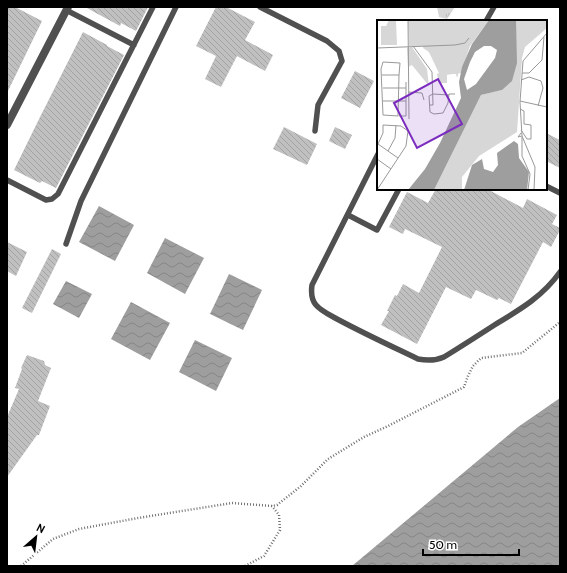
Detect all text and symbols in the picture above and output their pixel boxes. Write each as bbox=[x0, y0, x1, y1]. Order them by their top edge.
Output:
inset map bbox=[377, 20, 547, 190]
north arrow bbox=[16, 517, 56, 557]
text: N bbox=[34, 520, 47, 536]
scale bar bbox=[423, 531, 519, 557]
text: 50 m bbox=[429, 537, 457, 552]

